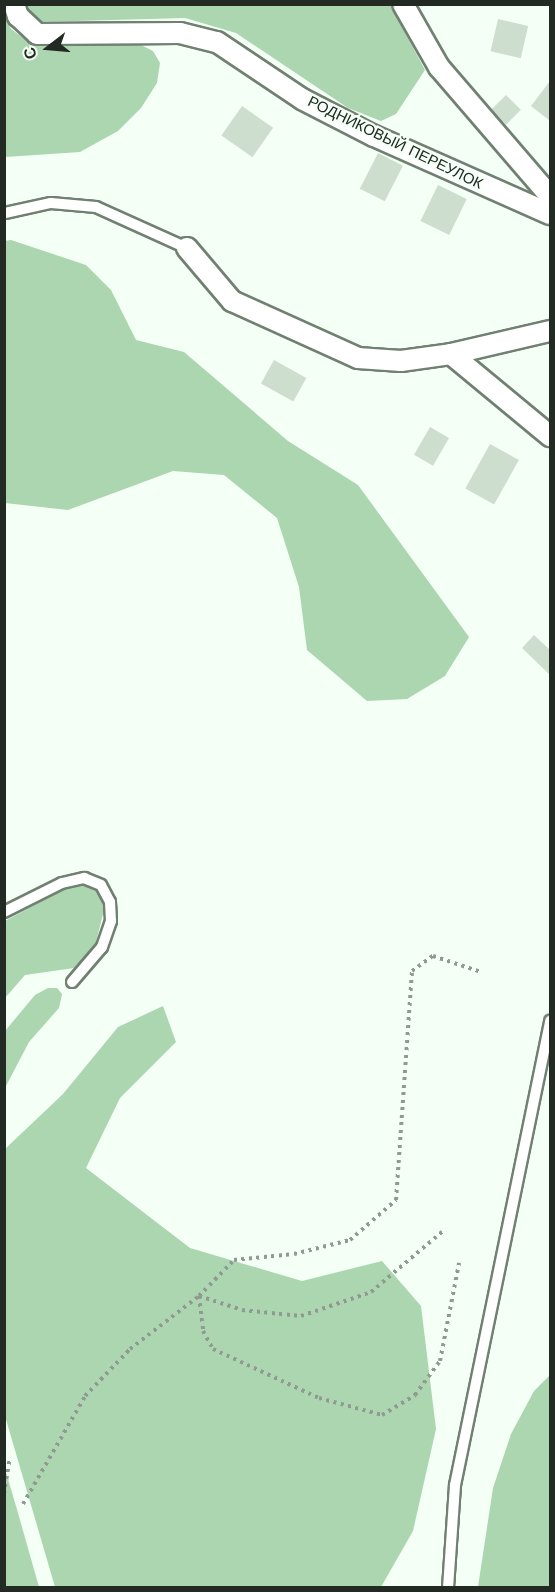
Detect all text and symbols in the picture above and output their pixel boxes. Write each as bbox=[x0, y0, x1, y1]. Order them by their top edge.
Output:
north arrow bbox=[18, 18, 78, 78]
text: С bbox=[19, 45, 41, 61]
street label: РОДНИКОВЫЙ ПЕРЕУЛОК bbox=[305, 93, 485, 193]

